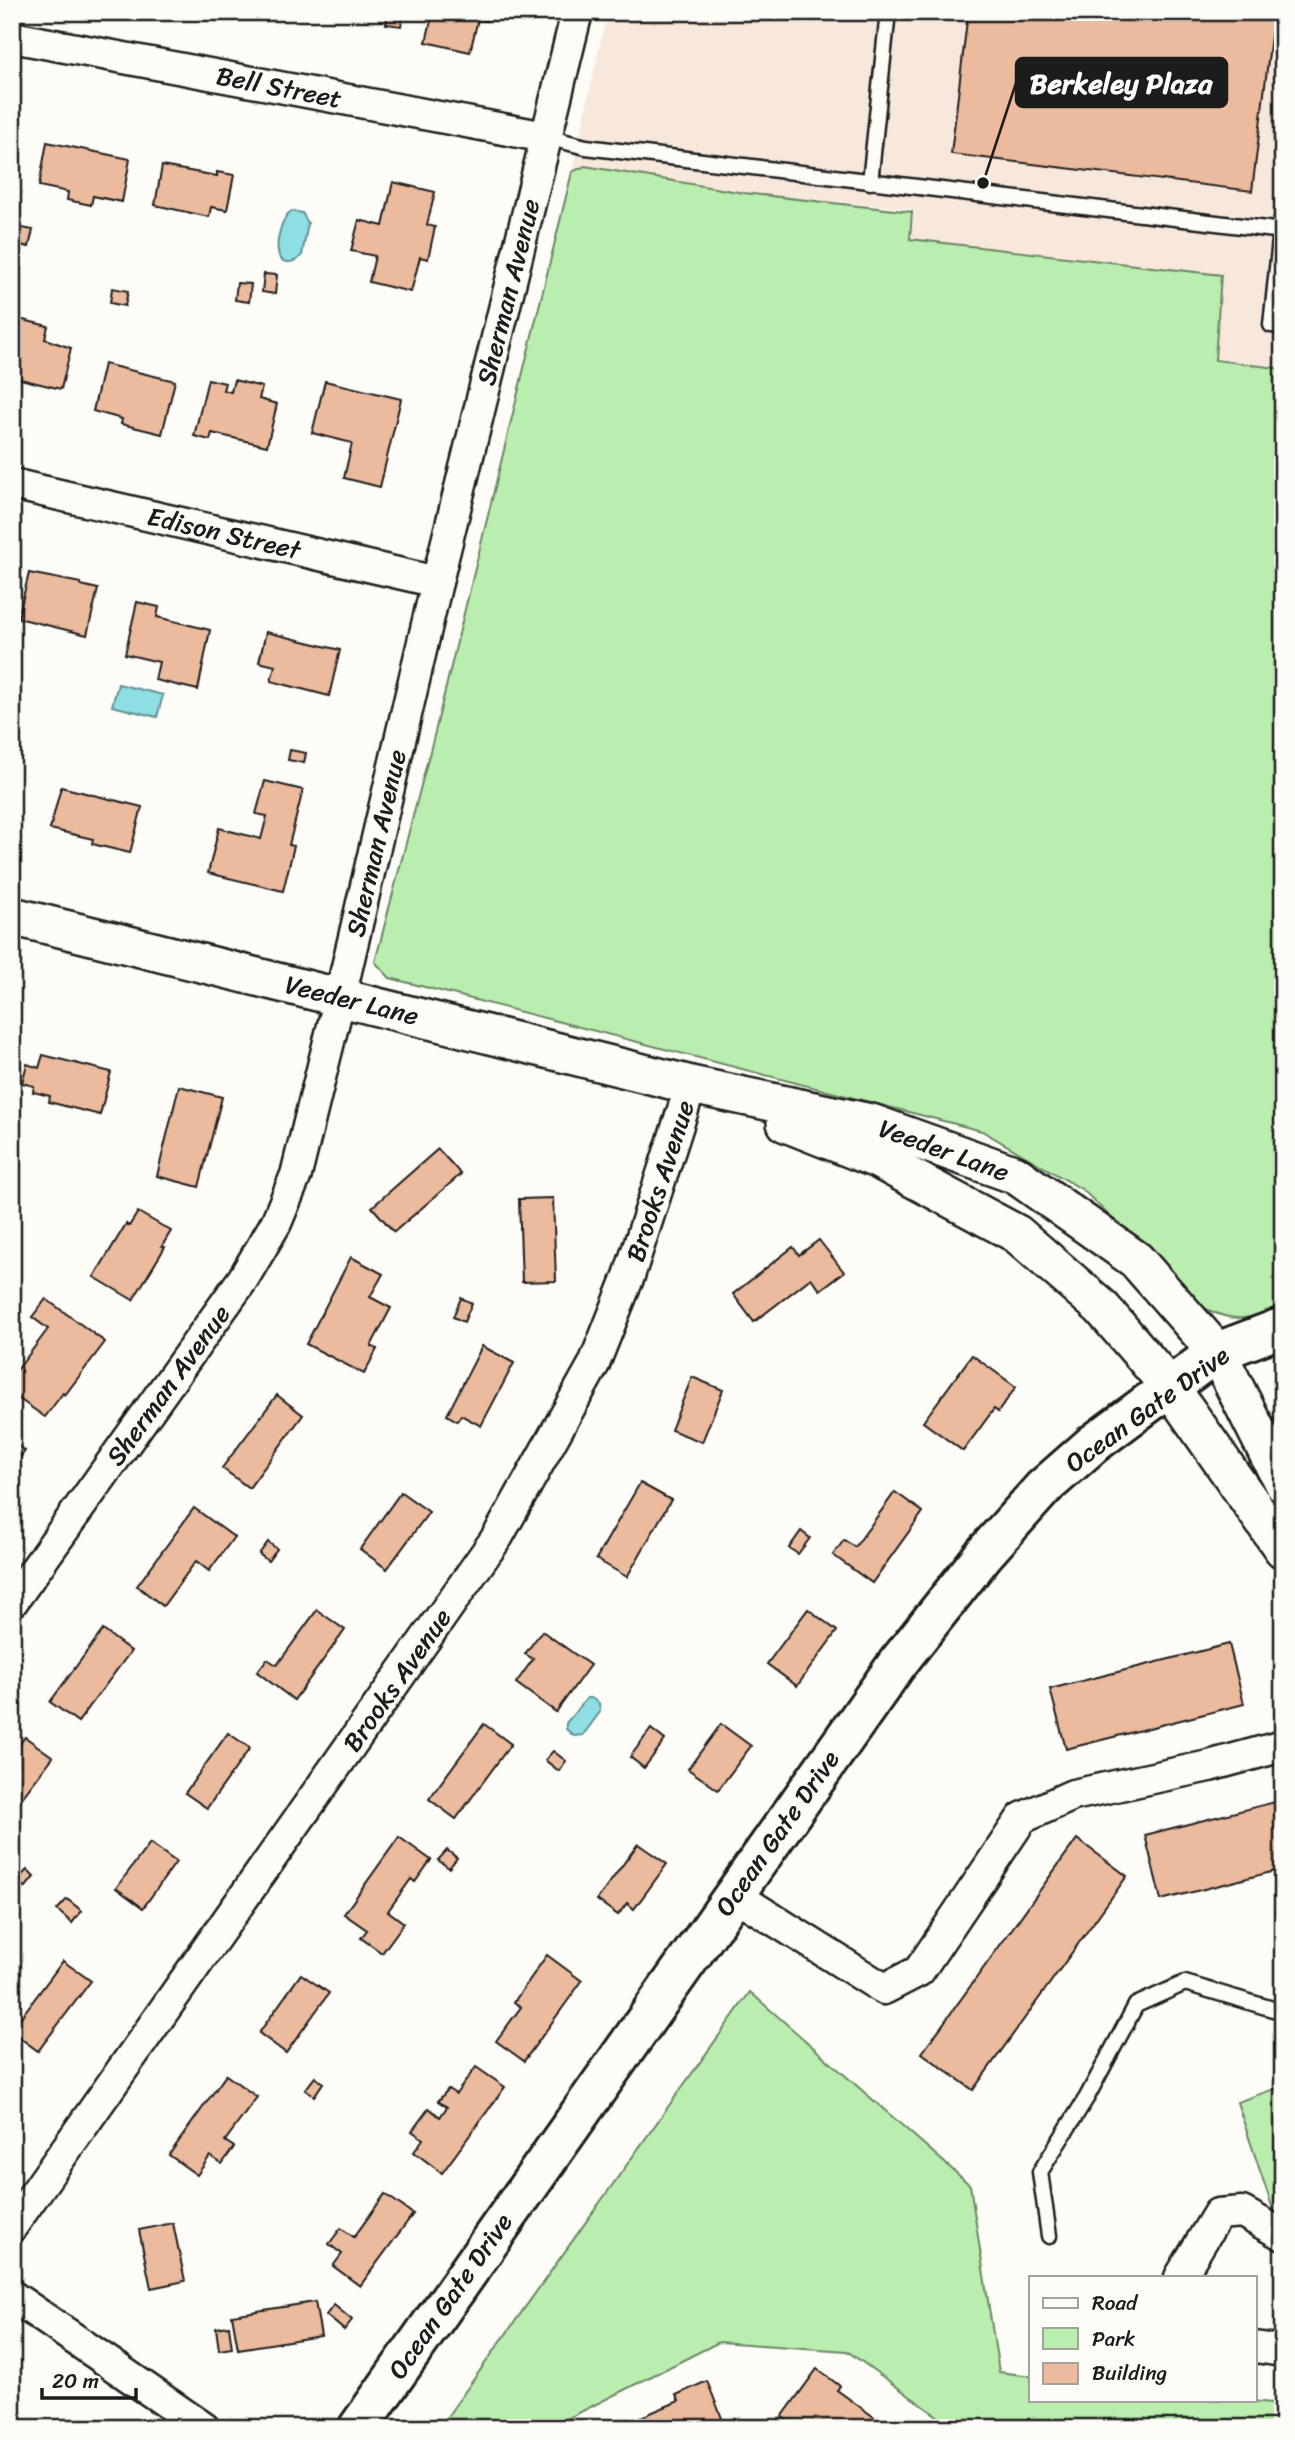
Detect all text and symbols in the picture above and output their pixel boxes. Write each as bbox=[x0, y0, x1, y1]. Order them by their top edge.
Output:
street label: Bell Street bbox=[212, 52, 346, 122]
callout: Berkeley Plaza bbox=[1016, 58, 1227, 107]
text: Berkeley Plaza bbox=[1030, 59, 1213, 108]
street label: Sherman Avenue bbox=[463, 194, 553, 390]
street label: Edison Street bbox=[143, 493, 307, 573]
street label: Sherman Avenue bbox=[332, 745, 420, 941]
street label: Veeder Lane bbox=[280, 961, 424, 1039]
street label: Brooks Avenue bbox=[612, 1094, 708, 1268]
street label: Veeder Lane bbox=[872, 1105, 1016, 1195]
street label: Sherman Avenue bbox=[93, 1294, 243, 1476]
street label: Ocean Gate Drive bbox=[1055, 1333, 1240, 1485]
street label: Brooks Avenue bbox=[330, 1598, 464, 1762]
street label: Ocean Gate Drive bbox=[702, 1740, 852, 1926]
street label: Ocean Gate Drive bbox=[375, 2203, 525, 2389]
legend bbox=[1029, 2276, 1256, 2402]
text: Road bbox=[1092, 2284, 1139, 2322]
text: Park bbox=[1092, 2320, 1135, 2358]
text: Building bbox=[1092, 2354, 1168, 2392]
scale bar bbox=[42, 2356, 136, 2400]
text: 20 m bbox=[52, 2362, 99, 2400]

